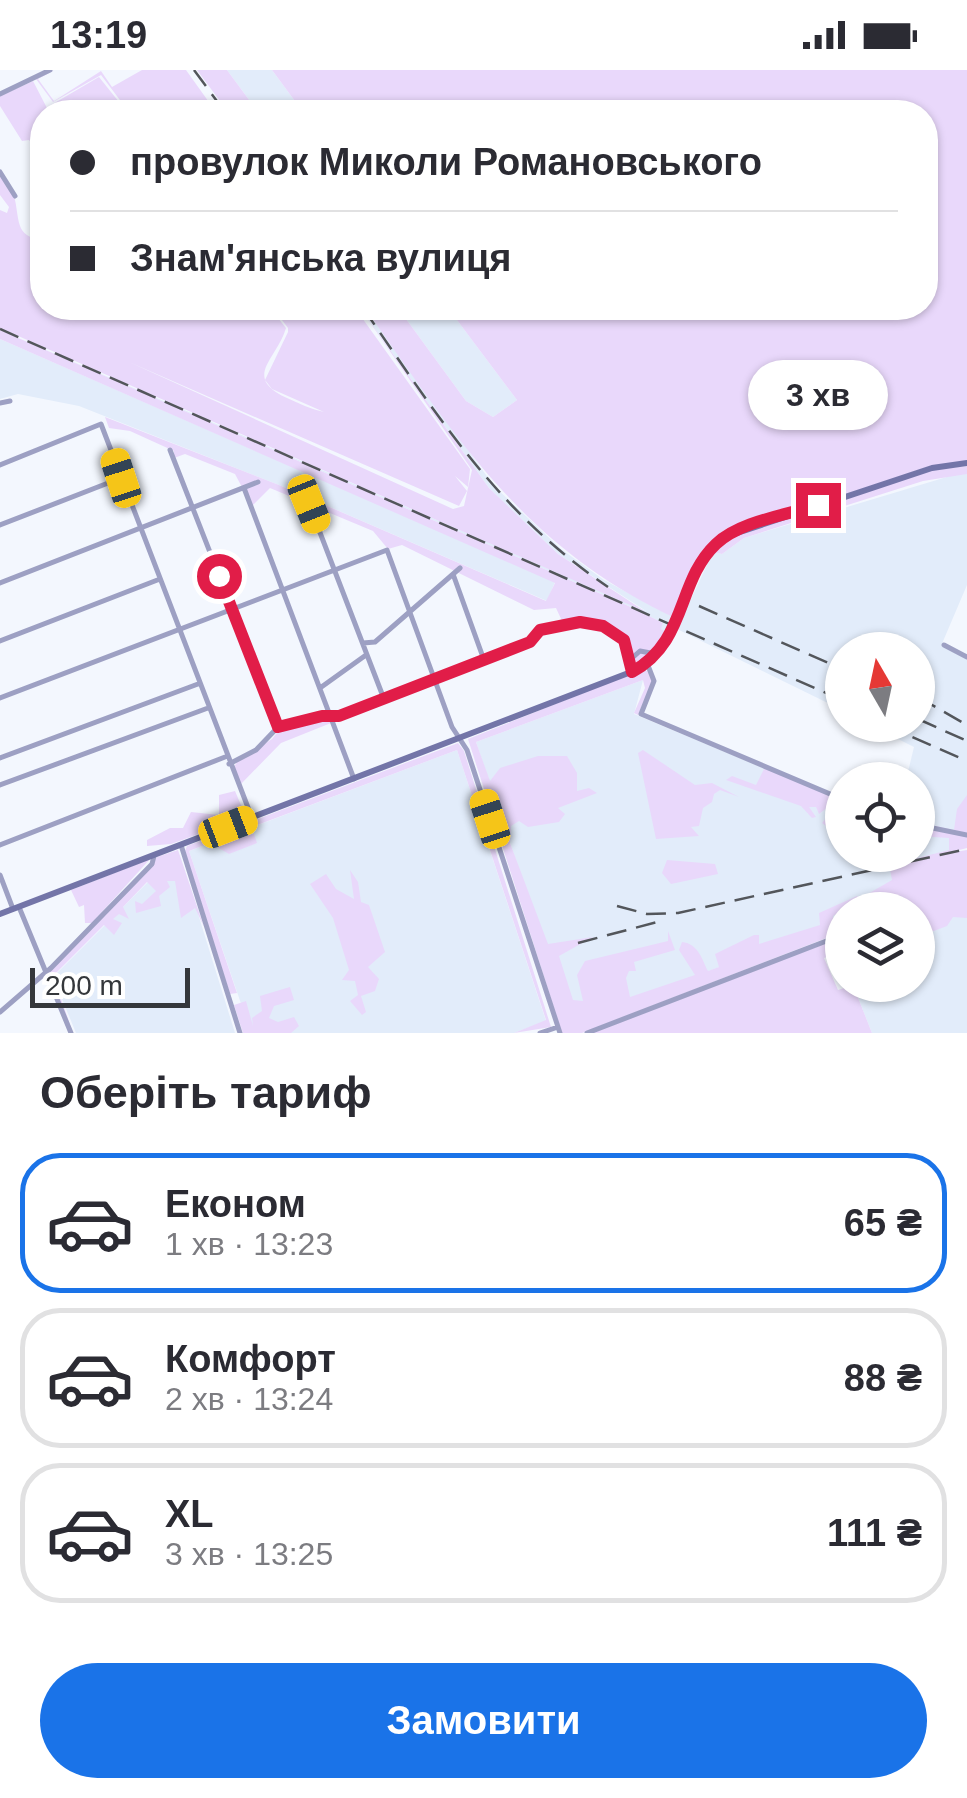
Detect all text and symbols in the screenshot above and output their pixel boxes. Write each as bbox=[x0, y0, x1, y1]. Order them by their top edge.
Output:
text: 13:19 bbox=[50, 14, 147, 56]
text: провулок Миколи Романовського bbox=[130, 141, 762, 183]
text: Знам'янська вулиця bbox=[130, 237, 511, 279]
callout: 3 хв bbox=[748, 360, 888, 430]
text: 3 хв bbox=[786, 377, 850, 413]
car bbox=[97, 445, 145, 511]
car bbox=[284, 471, 334, 537]
route end bbox=[796, 483, 841, 528]
route start bbox=[197, 554, 242, 599]
north arrow bbox=[825, 632, 935, 742]
map controls bbox=[825, 632, 935, 1002]
button: locate bbox=[825, 762, 935, 872]
car bbox=[466, 786, 514, 852]
car bbox=[195, 802, 261, 852]
button: layers bbox=[825, 892, 935, 1002]
scale bar bbox=[30, 963, 190, 1008]
text: 200 m bbox=[45, 970, 123, 1001]
text: Оберіть тариф bbox=[40, 1067, 372, 1118]
icon: car bbox=[45, 1178, 135, 1268]
text: Економ bbox=[165, 1183, 306, 1225]
text: 65 ₴ bbox=[844, 1202, 922, 1244]
text: 1 хв · 13:23 bbox=[165, 1226, 333, 1262]
icon: car bbox=[45, 1333, 135, 1423]
text: Комфорт bbox=[165, 1338, 336, 1380]
text: 88 ₴ bbox=[844, 1357, 922, 1399]
text: 2 хв · 13:24 bbox=[165, 1381, 333, 1417]
icon: car bbox=[45, 1488, 135, 1578]
text: XL bbox=[165, 1493, 214, 1535]
text: 111 ₴ bbox=[827, 1512, 922, 1554]
text: 3 хв · 13:25 bbox=[165, 1536, 333, 1572]
button: Замовити bbox=[40, 1663, 927, 1778]

